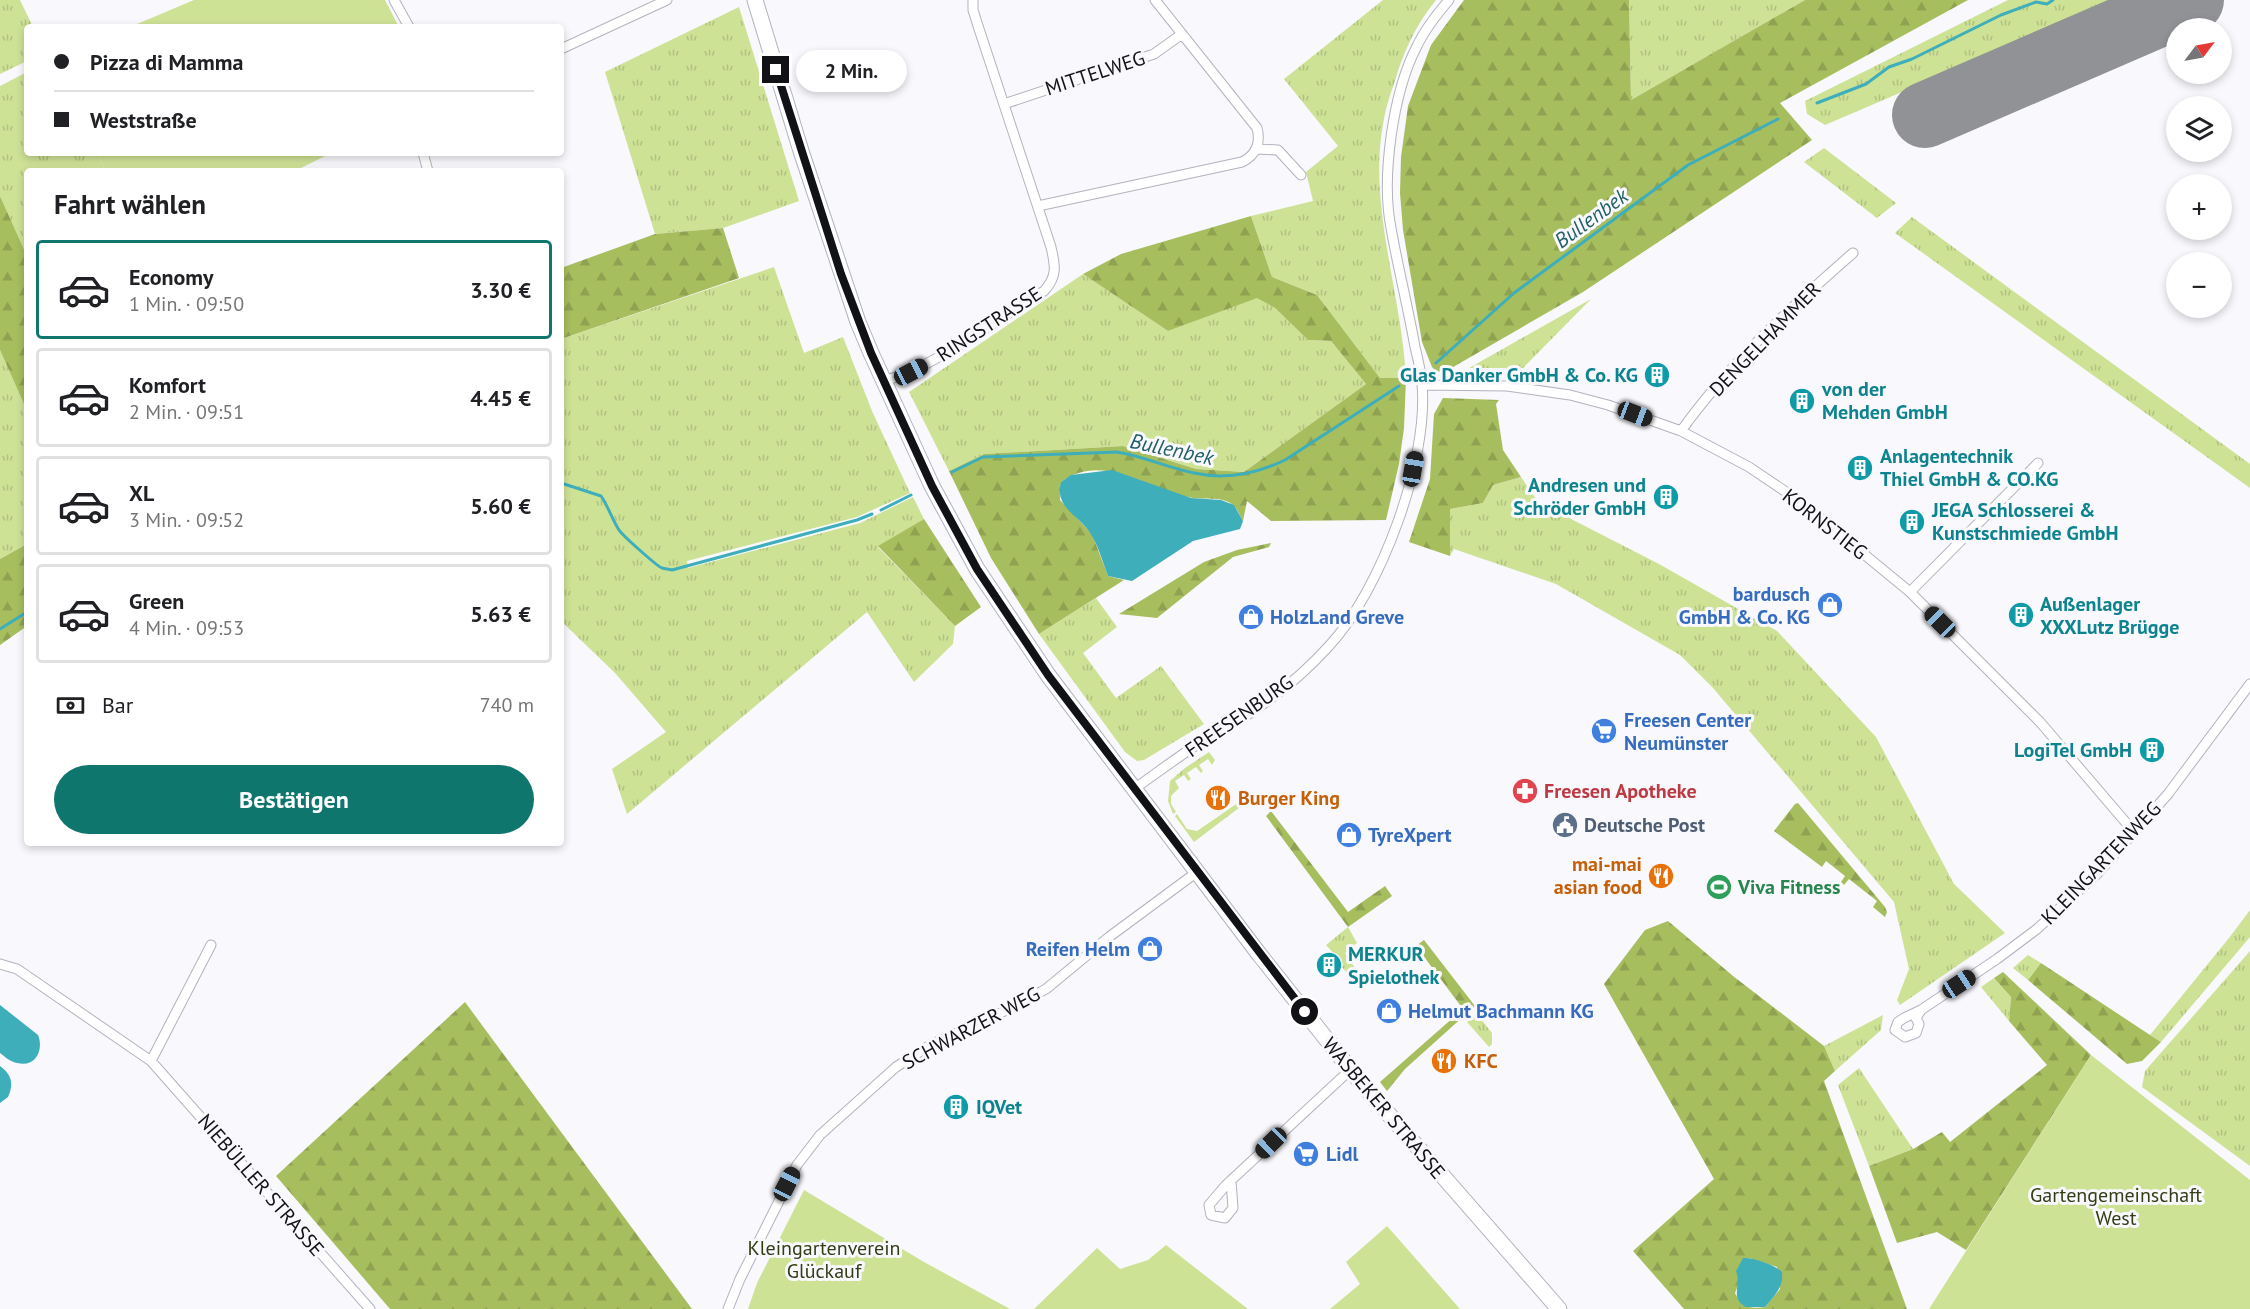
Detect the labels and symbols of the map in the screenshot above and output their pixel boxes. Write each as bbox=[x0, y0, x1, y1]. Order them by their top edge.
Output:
north arrow bbox=[2166, 18, 2232, 84]
street label: MITTELWEG bbox=[1042, 45, 1148, 101]
callout: 2 Min. bbox=[797, 49, 908, 91]
route end bbox=[762, 56, 789, 83]
water label: Bullenbek bbox=[1549, 181, 1634, 254]
street label: DENGELHAMMER bbox=[1704, 276, 1827, 402]
street label: RINGSTRASSE bbox=[932, 280, 1046, 368]
car bbox=[891, 356, 931, 388]
building icon: Glas Danker GmbH & Co. KG bbox=[1642, 360, 1672, 390]
place label: Glas Danker GmbH & Co. KG bbox=[1400, 362, 1638, 388]
place label: von der Mehden GmbH bbox=[1821, 376, 1948, 425]
building icon: von der Mehden GmbH bbox=[1787, 386, 1817, 416]
car bbox=[1615, 399, 1655, 429]
water label: Bullenbek bbox=[1128, 427, 1218, 471]
place label: Anlagentechnik Thiel GmbH & CO.KG bbox=[1880, 443, 2058, 492]
car bbox=[1401, 450, 1425, 488]
building icon: Anlagentechnik Thiel GmbH & CO.KG bbox=[1845, 453, 1875, 483]
place label: Andresen und Schröder GmbH bbox=[1513, 472, 1646, 521]
building icon: Andresen und Schröder GmbH bbox=[1651, 482, 1681, 512]
street label: KORNSTIEG bbox=[1777, 483, 1873, 565]
place label: JEGA Schlosserei & Kunstschmiede GmbH bbox=[1931, 497, 2118, 546]
building icon: JEGA Schlosserei & Kunstschmiede GmbH bbox=[1897, 507, 1927, 537]
place label: bardusch GmbH & Co. KG bbox=[1679, 581, 1810, 630]
shop icon: bardusch GmbH & Co. KG bbox=[1815, 590, 1845, 620]
place label: Außenlager XXXLutz Brügge bbox=[2040, 591, 2179, 640]
building icon: Außenlager XXXLutz Brügge bbox=[2006, 600, 2036, 630]
shop icon: HolzLand Greve bbox=[1236, 602, 1266, 632]
car bbox=[1921, 603, 1959, 641]
place label: HolzLand Greve bbox=[1270, 604, 1404, 630]
street label: FREESENBURG bbox=[1180, 669, 1298, 763]
place label: Freesen Center Neumünster bbox=[1624, 707, 1751, 756]
supermarket icon: Freesen Center Neumünster bbox=[1589, 716, 1619, 746]
building icon: LogiTel GmbH bbox=[2137, 735, 2167, 765]
place label: LogiTel GmbH bbox=[2014, 737, 2132, 763]
pharmacy icon: Freesen Apotheke bbox=[1510, 776, 1540, 806]
place label: Freesen Apotheke bbox=[1544, 778, 1697, 804]
restaurant icon: Burger King bbox=[1203, 783, 1233, 813]
place label: Burger King bbox=[1238, 785, 1340, 811]
street label: KLEINGARTENWEG bbox=[2035, 796, 2167, 930]
public building icon: Deutsche Post bbox=[1550, 810, 1580, 840]
place label: Deutsche Post bbox=[1584, 812, 1705, 838]
shop icon: TyreXpert bbox=[1334, 820, 1364, 850]
place label: TyreXpert bbox=[1368, 822, 1451, 848]
place label: mai-mai asian food bbox=[1554, 851, 1642, 900]
restaurant icon: mai-mai asian food bbox=[1646, 861, 1676, 891]
sports icon: Viva Fitness bbox=[1704, 872, 1734, 902]
place label: Viva Fitness bbox=[1737, 874, 1840, 900]
shop icon: Reifen Helm bbox=[1135, 934, 1165, 964]
place label: Reifen Helm bbox=[1026, 936, 1130, 962]
place label: MERKUR Spielothek bbox=[1348, 941, 1440, 990]
building icon: MERKUR Spielothek bbox=[1314, 950, 1344, 980]
car bbox=[1939, 967, 1979, 1001]
street label: SCHWARZER WEG bbox=[898, 981, 1044, 1075]
shop icon: Helmut Bachmann KG bbox=[1374, 996, 1404, 1026]
route start bbox=[1291, 998, 1318, 1025]
place label: Helmut Bachmann KG bbox=[1408, 998, 1594, 1024]
street label: WASBEKER STRASSE bbox=[1317, 1032, 1451, 1184]
restaurant icon: KFC bbox=[1429, 1046, 1459, 1076]
place label: KFC bbox=[1464, 1048, 1498, 1074]
building icon: IQVet bbox=[941, 1092, 971, 1122]
place label: IQVet bbox=[976, 1094, 1022, 1120]
street label: NIEBÜLLER STRASSE bbox=[192, 1109, 330, 1261]
car bbox=[1252, 1124, 1290, 1162]
supermarket icon: Lidl bbox=[1291, 1139, 1321, 1169]
place label: Lidl bbox=[1326, 1141, 1358, 1167]
car bbox=[771, 1164, 803, 1204]
park label: Gartengemeinschaft West bbox=[2030, 1182, 2202, 1231]
park label: Kleingartenverein Glückauf bbox=[747, 1235, 901, 1284]

